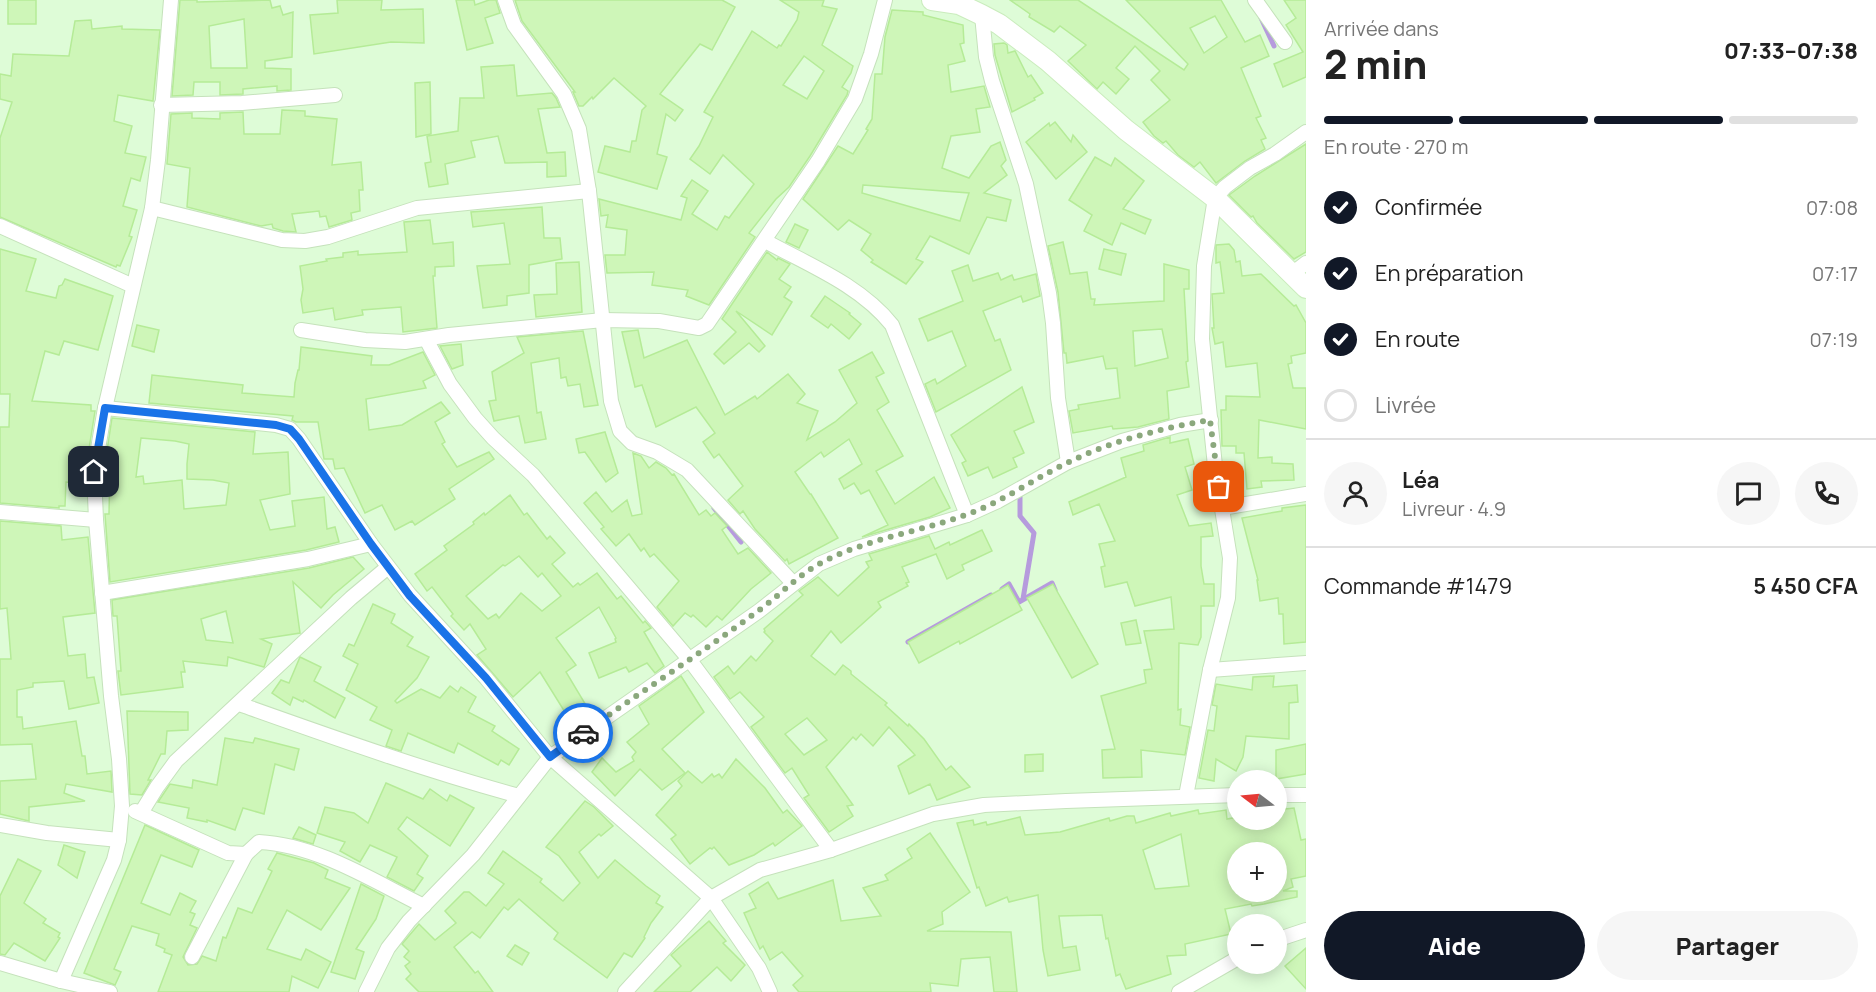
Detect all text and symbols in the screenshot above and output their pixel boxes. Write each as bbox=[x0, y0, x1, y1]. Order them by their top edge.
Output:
text: Arrivée dans bbox=[1324, 15, 1439, 42]
text: 07:33–07:38 bbox=[1724, 36, 1858, 66]
text: 2 min bbox=[1324, 37, 1427, 91]
text: En route · 270 m bbox=[1324, 133, 1468, 160]
icon: check bbox=[1324, 191, 1357, 224]
text: Confirmée bbox=[1375, 192, 1482, 222]
text: 07:08 bbox=[1806, 194, 1858, 221]
icon: check bbox=[1324, 257, 1357, 290]
text: En préparation bbox=[1375, 258, 1523, 288]
text: 07:17 bbox=[1812, 260, 1858, 287]
icon: check bbox=[1324, 323, 1357, 356]
text: En route bbox=[1375, 324, 1460, 354]
text: 07:19 bbox=[1810, 326, 1858, 353]
text: Livrée bbox=[1375, 390, 1436, 420]
pin bbox=[68, 446, 119, 497]
icon: home bbox=[77, 455, 110, 488]
pin bbox=[1193, 461, 1244, 512]
button: person bbox=[1324, 462, 1387, 525]
button: chat bbox=[1717, 462, 1780, 525]
button: phone bbox=[1795, 462, 1858, 525]
text: Léa bbox=[1402, 465, 1439, 495]
icon: bag bbox=[1202, 470, 1235, 503]
text: Livreur · 4.9 bbox=[1402, 495, 1506, 522]
text: Commande #1479 bbox=[1324, 571, 1512, 601]
text: 5 450 CFA bbox=[1753, 571, 1858, 601]
courier bbox=[553, 703, 613, 763]
icon: car bbox=[567, 717, 600, 750]
north arrow bbox=[1227, 770, 1287, 830]
map controls bbox=[1227, 770, 1287, 974]
button: + bbox=[1227, 842, 1287, 902]
button: Aide bbox=[1324, 911, 1585, 980]
button: Partager bbox=[1597, 911, 1858, 980]
button: − bbox=[1227, 914, 1287, 974]

